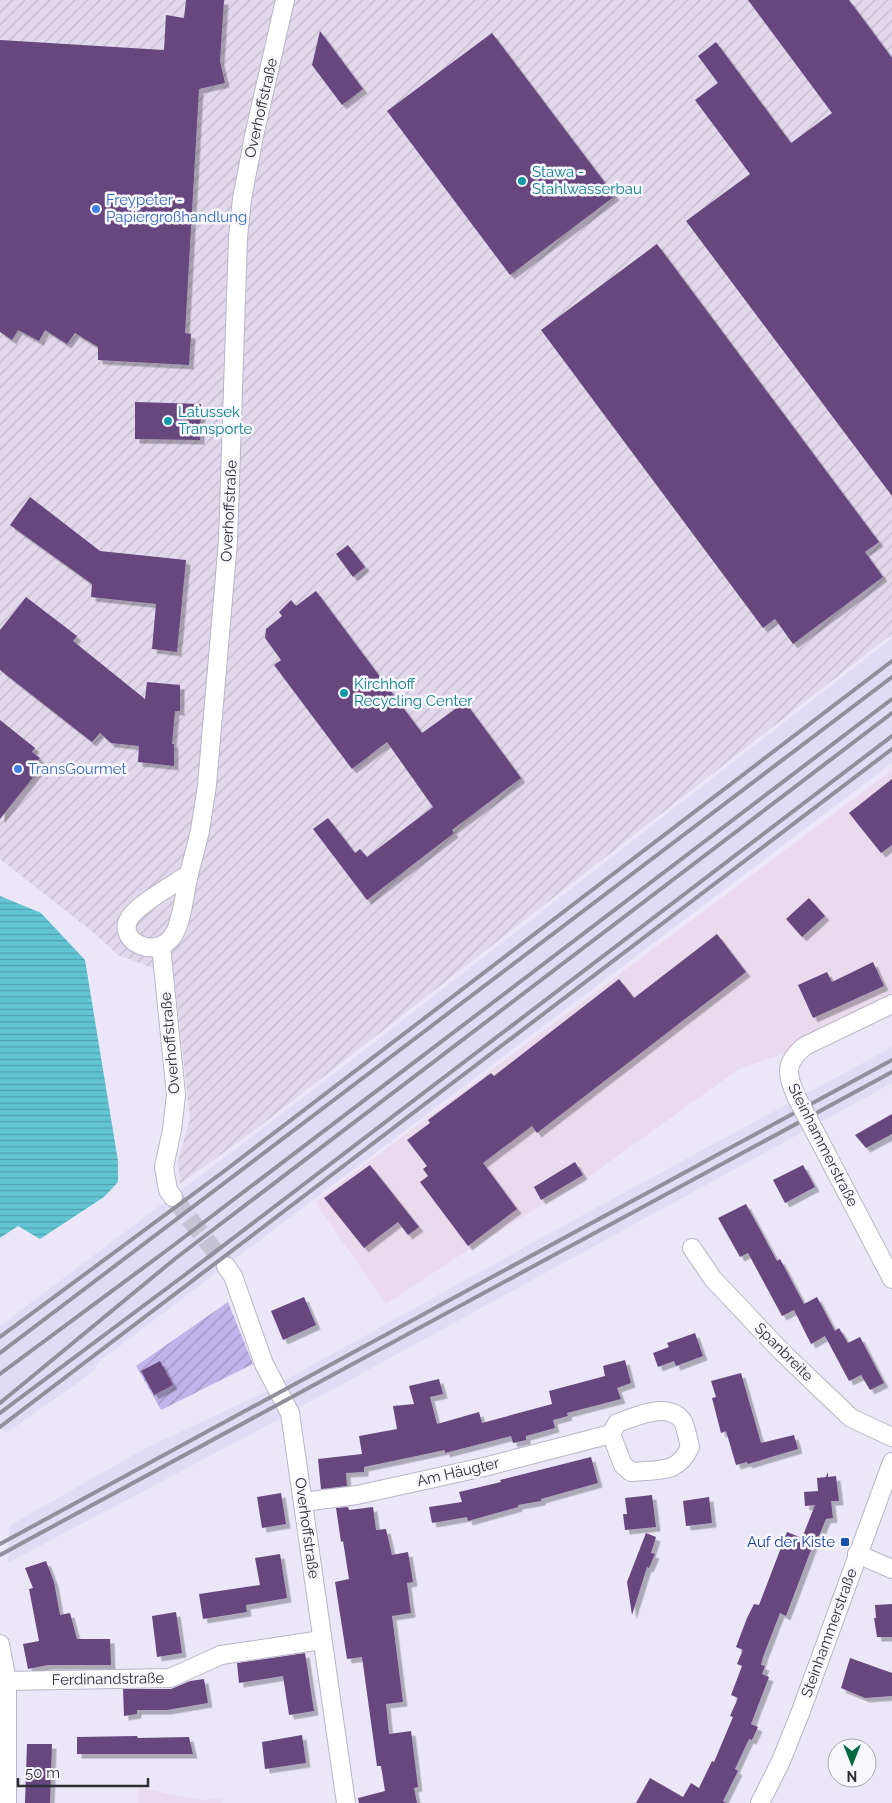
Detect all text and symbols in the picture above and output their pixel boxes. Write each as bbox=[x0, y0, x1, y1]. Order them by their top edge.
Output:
street label: Overhoffstraße bbox=[241, 56, 281, 160]
place label: Stawa - Stahlwasserbau bbox=[532, 163, 642, 198]
marker: Stawa - Stahlwasserbau bbox=[516, 175, 528, 187]
place label: Freypeter - Papiergroßhandlung bbox=[106, 191, 247, 226]
marker: Freypeter - Papiergroßhandlung bbox=[90, 203, 102, 215]
place label: Latussek Transporte bbox=[178, 403, 253, 438]
marker: Latussek Transporte bbox=[162, 415, 174, 427]
street label: Overhoffstraße bbox=[217, 459, 241, 562]
place label: Kirchhoff Recycling Center bbox=[354, 675, 473, 710]
marker: Kirchhoff Recycling Center bbox=[338, 687, 350, 699]
place label: TransGourmet bbox=[28, 760, 127, 778]
marker: TransGourmet bbox=[12, 763, 24, 775]
street label: Overhoffstraße bbox=[157, 991, 183, 1095]
street label: Steinhammerstraße bbox=[784, 1080, 862, 1210]
street label: Spanbreite bbox=[751, 1319, 817, 1385]
street label: Am Häugter bbox=[415, 1454, 502, 1490]
street label: Overhoffstraße bbox=[291, 1476, 323, 1580]
place label: Auf der Kiste bbox=[747, 1533, 835, 1551]
marker: Auf der Kiste bbox=[839, 1536, 851, 1548]
street label: Steinhammerstraße bbox=[797, 1566, 861, 1700]
street label: Ferdinandstraße bbox=[52, 1669, 165, 1689]
north arrow bbox=[827, 1738, 877, 1788]
scale bar bbox=[18, 1756, 148, 1788]
text: 50 m bbox=[25, 1764, 60, 1782]
text: N bbox=[847, 1768, 857, 1784]

